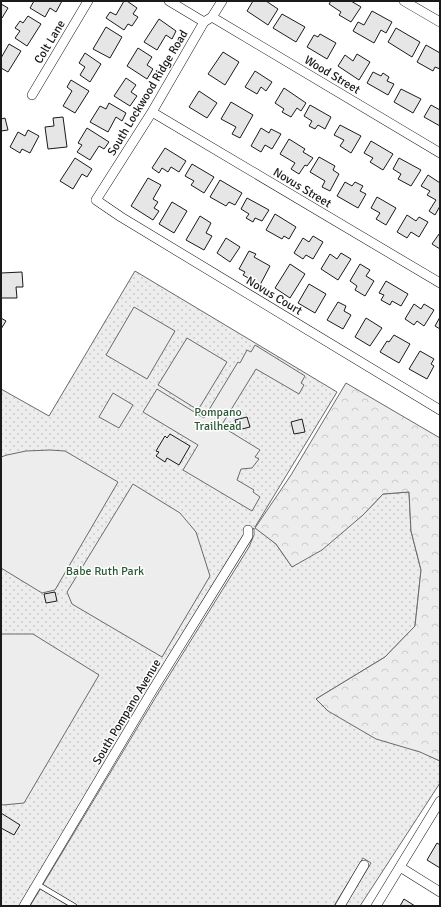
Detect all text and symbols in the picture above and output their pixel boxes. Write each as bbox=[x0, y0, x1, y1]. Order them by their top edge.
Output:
street label: Colt Lane bbox=[31, 17, 69, 67]
street label: South Lockwood Ridge Road bbox=[104, 27, 192, 159]
street label: Wood Street bbox=[301, 52, 363, 98]
street label: Novus Street bbox=[270, 165, 334, 211]
street label: Novus Court bbox=[243, 273, 305, 319]
park label: Pompano Trailhead bbox=[194, 405, 242, 434]
park label: Babe Ruth Park bbox=[66, 564, 144, 579]
street label: South Pompano Avenue bbox=[90, 656, 164, 768]

